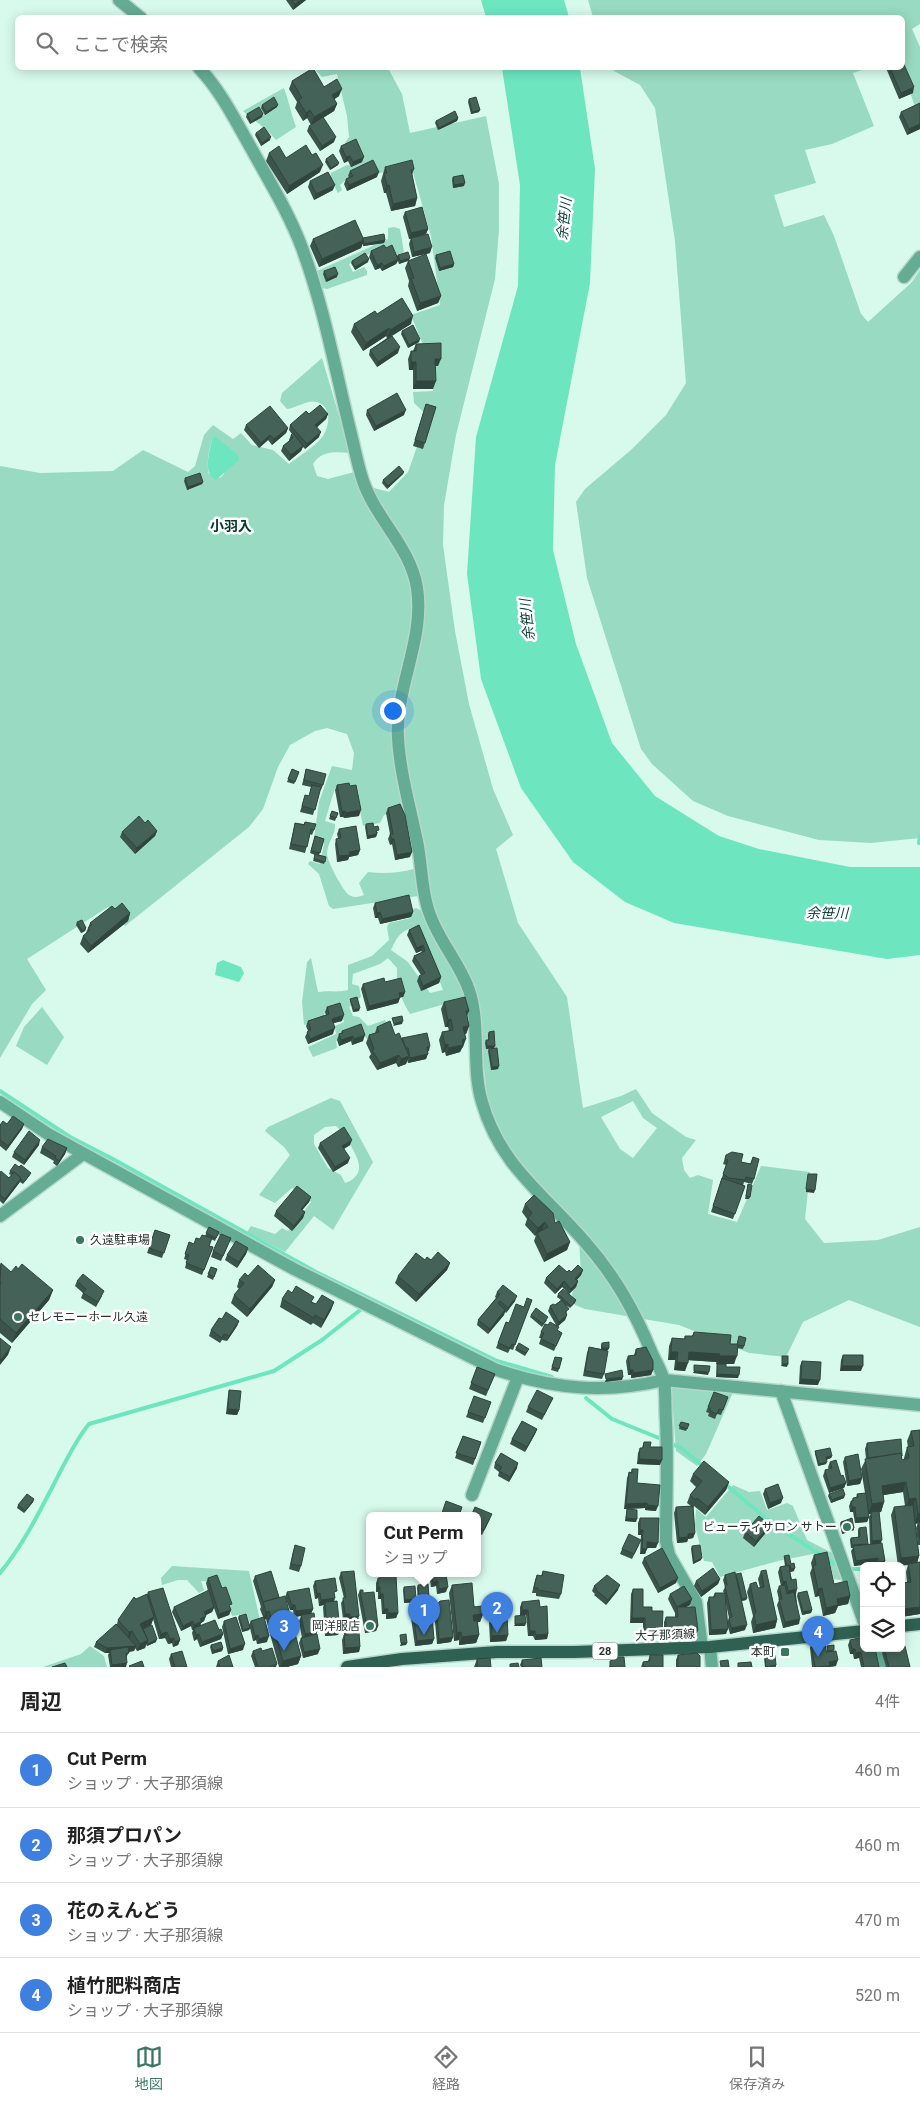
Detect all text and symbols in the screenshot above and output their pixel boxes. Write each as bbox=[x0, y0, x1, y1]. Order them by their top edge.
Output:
search box bbox=[15, 15, 905, 70]
icon: search bbox=[33, 29, 61, 57]
text: ここで検索 bbox=[73, 33, 168, 56]
water label: 余笹川 bbox=[554, 195, 574, 241]
district label: 小羽入 bbox=[210, 518, 252, 534]
water label: 余笹川 bbox=[517, 596, 537, 642]
your location bbox=[380, 698, 406, 724]
water label: 余笹川 bbox=[806, 905, 850, 921]
place label: 久遠駐車場 bbox=[90, 1233, 150, 1247]
marker: 久遠駐車場 bbox=[74, 1234, 86, 1246]
place label: セレモニーホール久遠 bbox=[28, 1310, 148, 1324]
marker: セレモニーホール久遠 bbox=[12, 1311, 24, 1323]
popup bbox=[366, 1512, 481, 1577]
place label: ビューティサロン サトー bbox=[703, 1520, 837, 1534]
text: Cut Perm bbox=[383, 1521, 464, 1544]
marker: ビューティサロン サトー bbox=[841, 1521, 853, 1533]
text: ショップ bbox=[383, 1548, 448, 1567]
map controls bbox=[860, 1562, 905, 1652]
button: locate bbox=[860, 1562, 905, 1607]
pin: 2 bbox=[481, 1592, 513, 1633]
pin: 1 bbox=[408, 1594, 440, 1635]
button: layers bbox=[860, 1607, 905, 1652]
pin: 3 bbox=[268, 1610, 300, 1651]
pin: 4 bbox=[802, 1616, 834, 1657]
place label: 岡洋服店 bbox=[312, 1619, 360, 1633]
marker: 岡洋服店 bbox=[364, 1620, 376, 1632]
street label: 大子那須線 bbox=[635, 1627, 695, 1643]
road number: 28 bbox=[592, 1642, 618, 1660]
place label: 本町 bbox=[751, 1645, 775, 1659]
marker: 本町 bbox=[779, 1646, 791, 1658]
text: 周辺 bbox=[20, 1690, 62, 1714]
text: 4件 bbox=[875, 1692, 900, 1711]
text: Cut Perm bbox=[67, 1747, 147, 1770]
text: 1 bbox=[31, 1761, 41, 1780]
text: 460 m bbox=[855, 1761, 900, 1780]
text: ショップ · 大子那須線 bbox=[67, 1774, 223, 1793]
text: 那須プロパン bbox=[67, 1824, 182, 1847]
text: 2 bbox=[31, 1836, 41, 1855]
text: 460 m bbox=[855, 1836, 900, 1855]
text: ショップ · 大子那須線 bbox=[67, 1851, 223, 1870]
text: 花のえんどう bbox=[67, 1899, 180, 1922]
text: 3 bbox=[31, 1911, 41, 1930]
text: 470 m bbox=[855, 1911, 900, 1930]
text: ショップ · 大子那須線 bbox=[67, 1926, 223, 1945]
text: 植竹肥料商店 bbox=[67, 1974, 181, 1997]
text: 4 bbox=[31, 1986, 41, 2005]
text: 520 m bbox=[855, 1986, 900, 2005]
text: ショップ · 大子那須線 bbox=[67, 2001, 223, 2020]
tab: 地図 bbox=[135, 2043, 163, 2093]
tab: 経路 bbox=[432, 2043, 460, 2093]
tab: 保存済み bbox=[729, 2043, 785, 2093]

